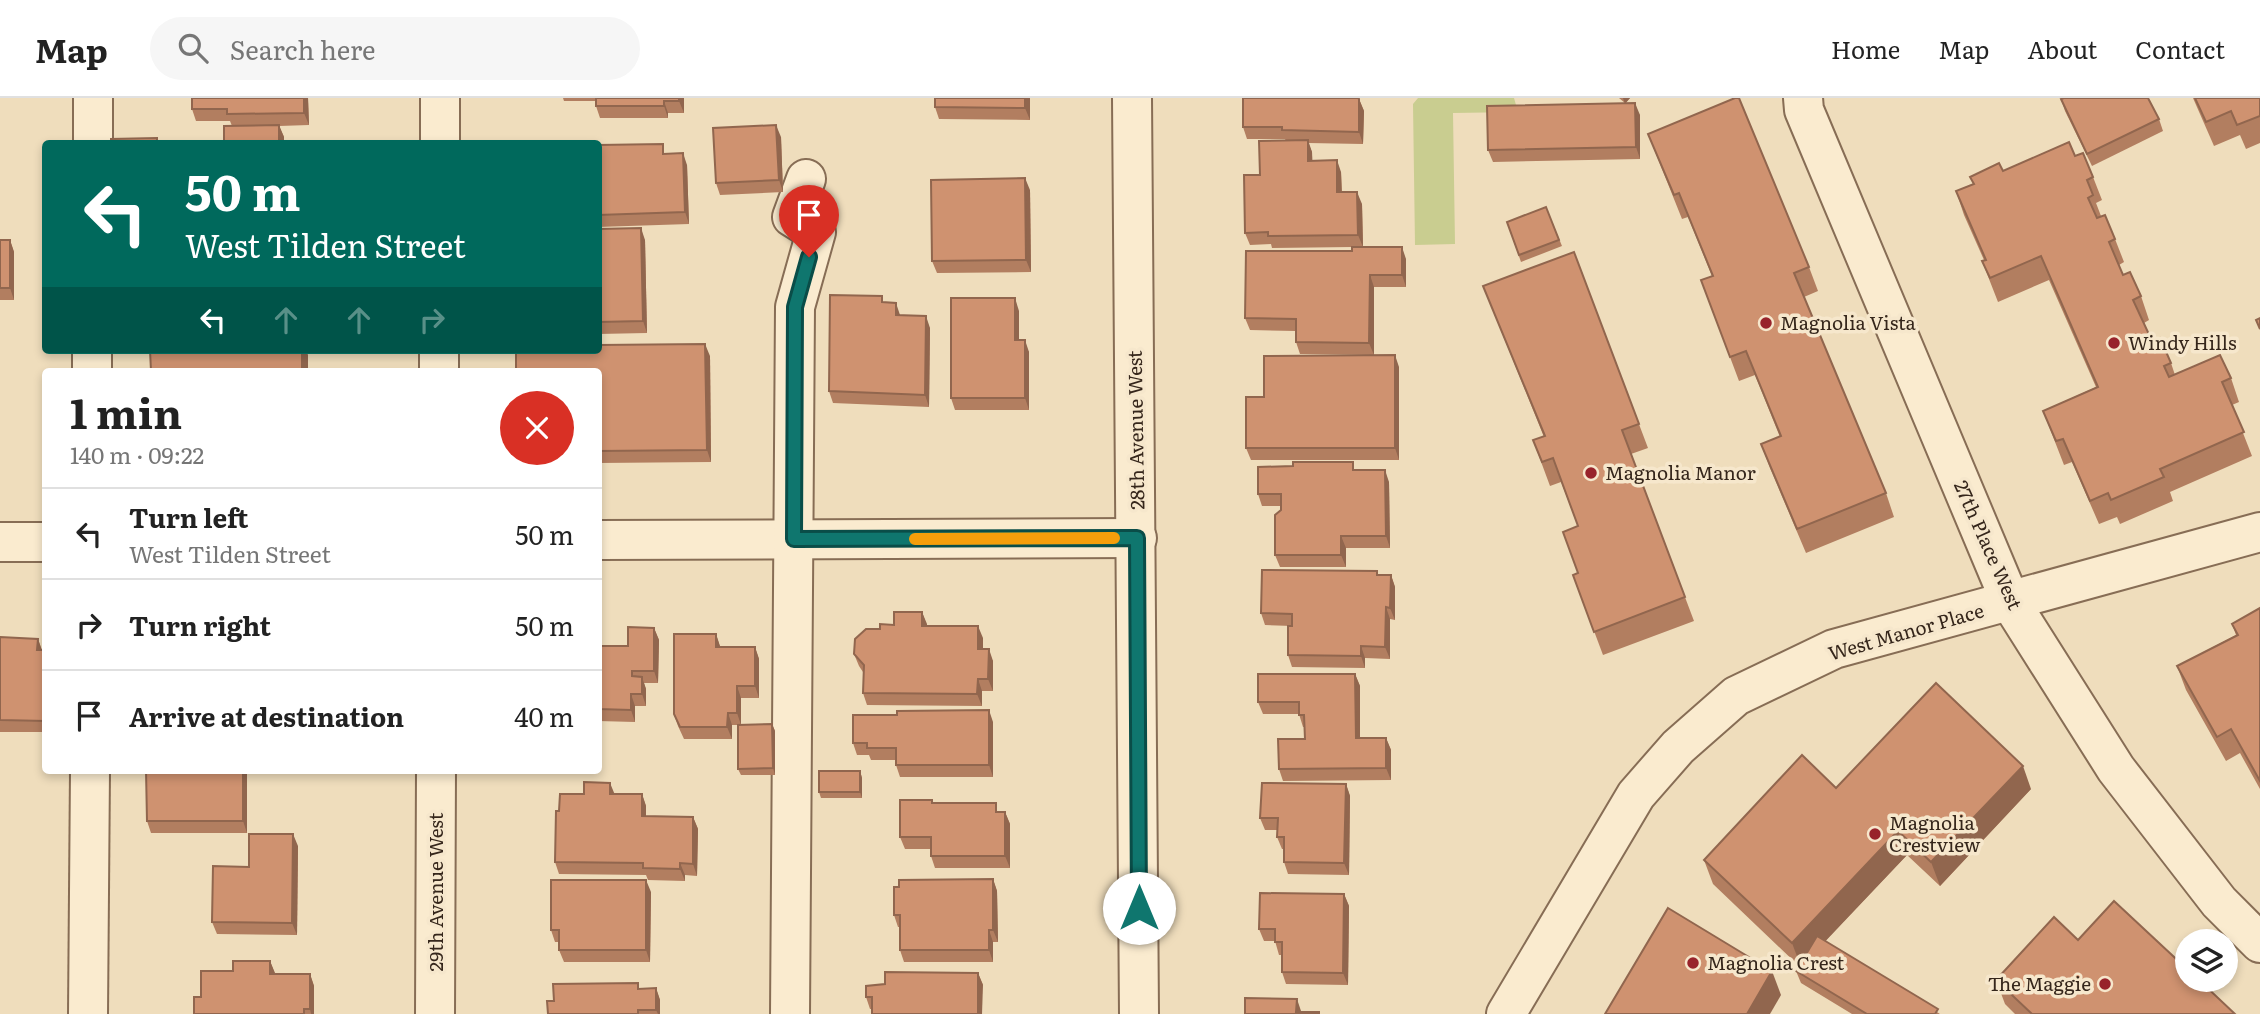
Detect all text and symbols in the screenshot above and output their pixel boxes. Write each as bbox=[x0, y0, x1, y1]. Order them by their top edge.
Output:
search box bbox=[150, 17, 640, 80]
text: Map bbox=[35, 24, 108, 73]
icon: search bbox=[174, 29, 212, 67]
text: Search here bbox=[230, 29, 376, 68]
text: Home bbox=[1831, 31, 1900, 66]
text: Map bbox=[1938, 31, 1989, 66]
text: About bbox=[2027, 31, 2097, 66]
text: Contact bbox=[2135, 31, 2225, 66]
text: 50 m bbox=[185, 153, 301, 226]
icon: left bbox=[70, 168, 161, 259]
pin bbox=[779, 185, 839, 257]
icon: arrive bbox=[790, 196, 828, 234]
text: West Tilden Street bbox=[185, 220, 466, 268]
icon: left bbox=[194, 301, 232, 339]
icon: ahead bbox=[267, 301, 305, 339]
icon: ahead bbox=[340, 301, 378, 339]
icon: right bbox=[413, 301, 451, 339]
place label: Magnolia Vista bbox=[1780, 308, 1917, 336]
marker: Magnolia Vista bbox=[1758, 315, 1774, 331]
place label: Windy Hills bbox=[2128, 328, 2237, 356]
marker: Windy Hills bbox=[2106, 335, 2122, 351]
street label: 28th Avenue West bbox=[1120, 350, 1150, 510]
text: 1 min bbox=[70, 380, 182, 442]
button: close bbox=[500, 391, 574, 465]
text: 140 m · 09:22 bbox=[70, 437, 204, 471]
place label: Magnolia Manor bbox=[1605, 458, 1756, 486]
marker: Magnolia Manor bbox=[1583, 465, 1599, 481]
street label: 27th Place West bbox=[1948, 476, 2030, 614]
text: Turn left bbox=[129, 497, 248, 536]
text: 50 m bbox=[515, 514, 574, 553]
icon: left bbox=[70, 515, 108, 553]
text: West Tilden Street bbox=[129, 536, 331, 570]
street label: West Manor Place bbox=[1825, 595, 1987, 667]
text: Turn right bbox=[129, 605, 271, 644]
text: 50 m bbox=[515, 605, 574, 644]
icon: right bbox=[70, 606, 108, 644]
text: Arrive at destination bbox=[129, 696, 404, 735]
text: 40 m bbox=[514, 696, 574, 735]
icon: arrive bbox=[70, 697, 108, 735]
place label: Magnolia Crestview bbox=[1889, 808, 1981, 858]
street label: 29th Avenue West bbox=[421, 812, 449, 971]
marker: Magnolia Crestview bbox=[1867, 826, 1883, 842]
position arrow bbox=[1102, 871, 1176, 945]
map controls bbox=[2175, 929, 2238, 992]
button: layers bbox=[2175, 929, 2238, 992]
place label: Magnolia Crest bbox=[1707, 948, 1845, 976]
marker: Magnolia Crest bbox=[1685, 955, 1701, 971]
place label: The Maggie bbox=[1988, 969, 2091, 997]
marker: The Maggie bbox=[2097, 976, 2113, 992]

